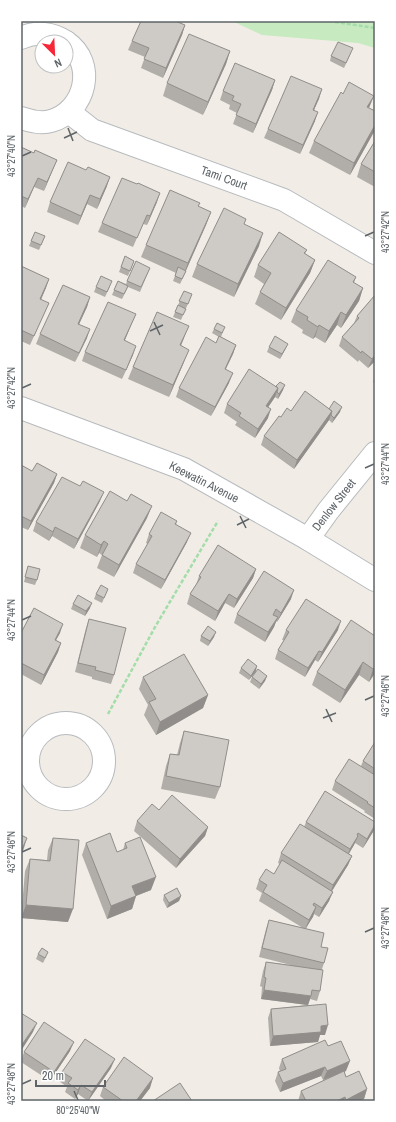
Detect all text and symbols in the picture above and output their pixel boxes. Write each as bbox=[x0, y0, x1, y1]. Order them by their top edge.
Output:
north arrow bbox=[34, 34, 74, 74]
text: N bbox=[52, 55, 64, 71]
text: 43°27'40"N bbox=[5, 135, 18, 177]
street label: Tami Court bbox=[199, 162, 250, 194]
text: 43°27'42"N bbox=[379, 211, 392, 253]
text: 43°27'42"N bbox=[5, 367, 18, 409]
text: 43°27'44"N bbox=[379, 443, 392, 485]
street label: Keewatin Avenue bbox=[166, 458, 242, 506]
street label: Denlow Street bbox=[309, 476, 359, 534]
text: 43°27'44"N bbox=[5, 599, 18, 641]
text: 43°27'46"N bbox=[379, 675, 392, 717]
text: 43°27'46"N bbox=[5, 831, 18, 873]
text: 43°27'48"N bbox=[379, 907, 392, 949]
scale bar bbox=[36, 1062, 105, 1088]
text: 43°27'48"N bbox=[5, 1063, 18, 1105]
text: 20 m bbox=[42, 1068, 64, 1084]
text: 80°25'40"W bbox=[56, 1104, 100, 1117]

